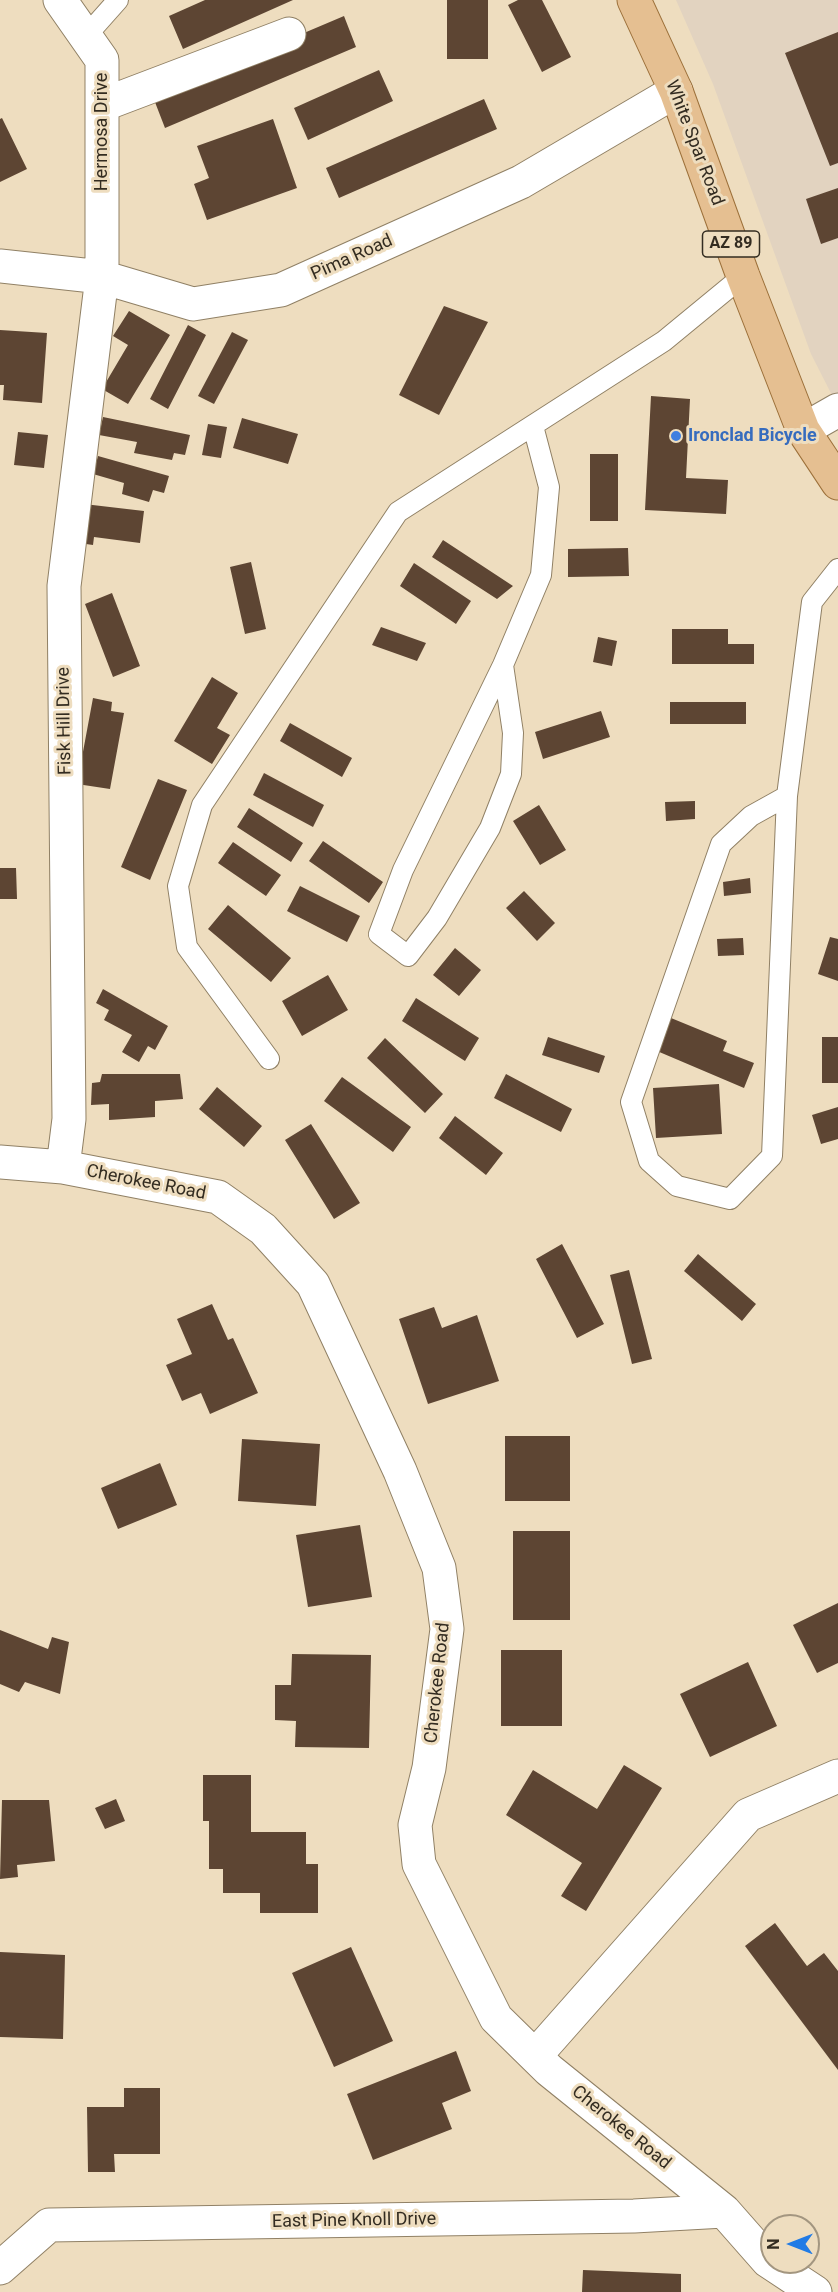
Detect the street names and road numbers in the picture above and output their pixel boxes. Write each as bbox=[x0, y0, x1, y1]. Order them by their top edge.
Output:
street label: Hermosa Drive bbox=[91, 73, 113, 191]
street label: White Spar Road bbox=[660, 77, 728, 209]
street label: Pima Road bbox=[308, 230, 396, 286]
road number: AZ 89 bbox=[702, 231, 760, 257]
street label: Fisk Hill Drive bbox=[53, 667, 77, 775]
street label: Cherokee Road bbox=[84, 1161, 208, 1205]
street label: Cherokee Road bbox=[421, 1622, 455, 1744]
street label: Cherokee Road bbox=[567, 2081, 675, 2175]
street label: East Pine Knoll Drive bbox=[272, 2209, 436, 2233]

